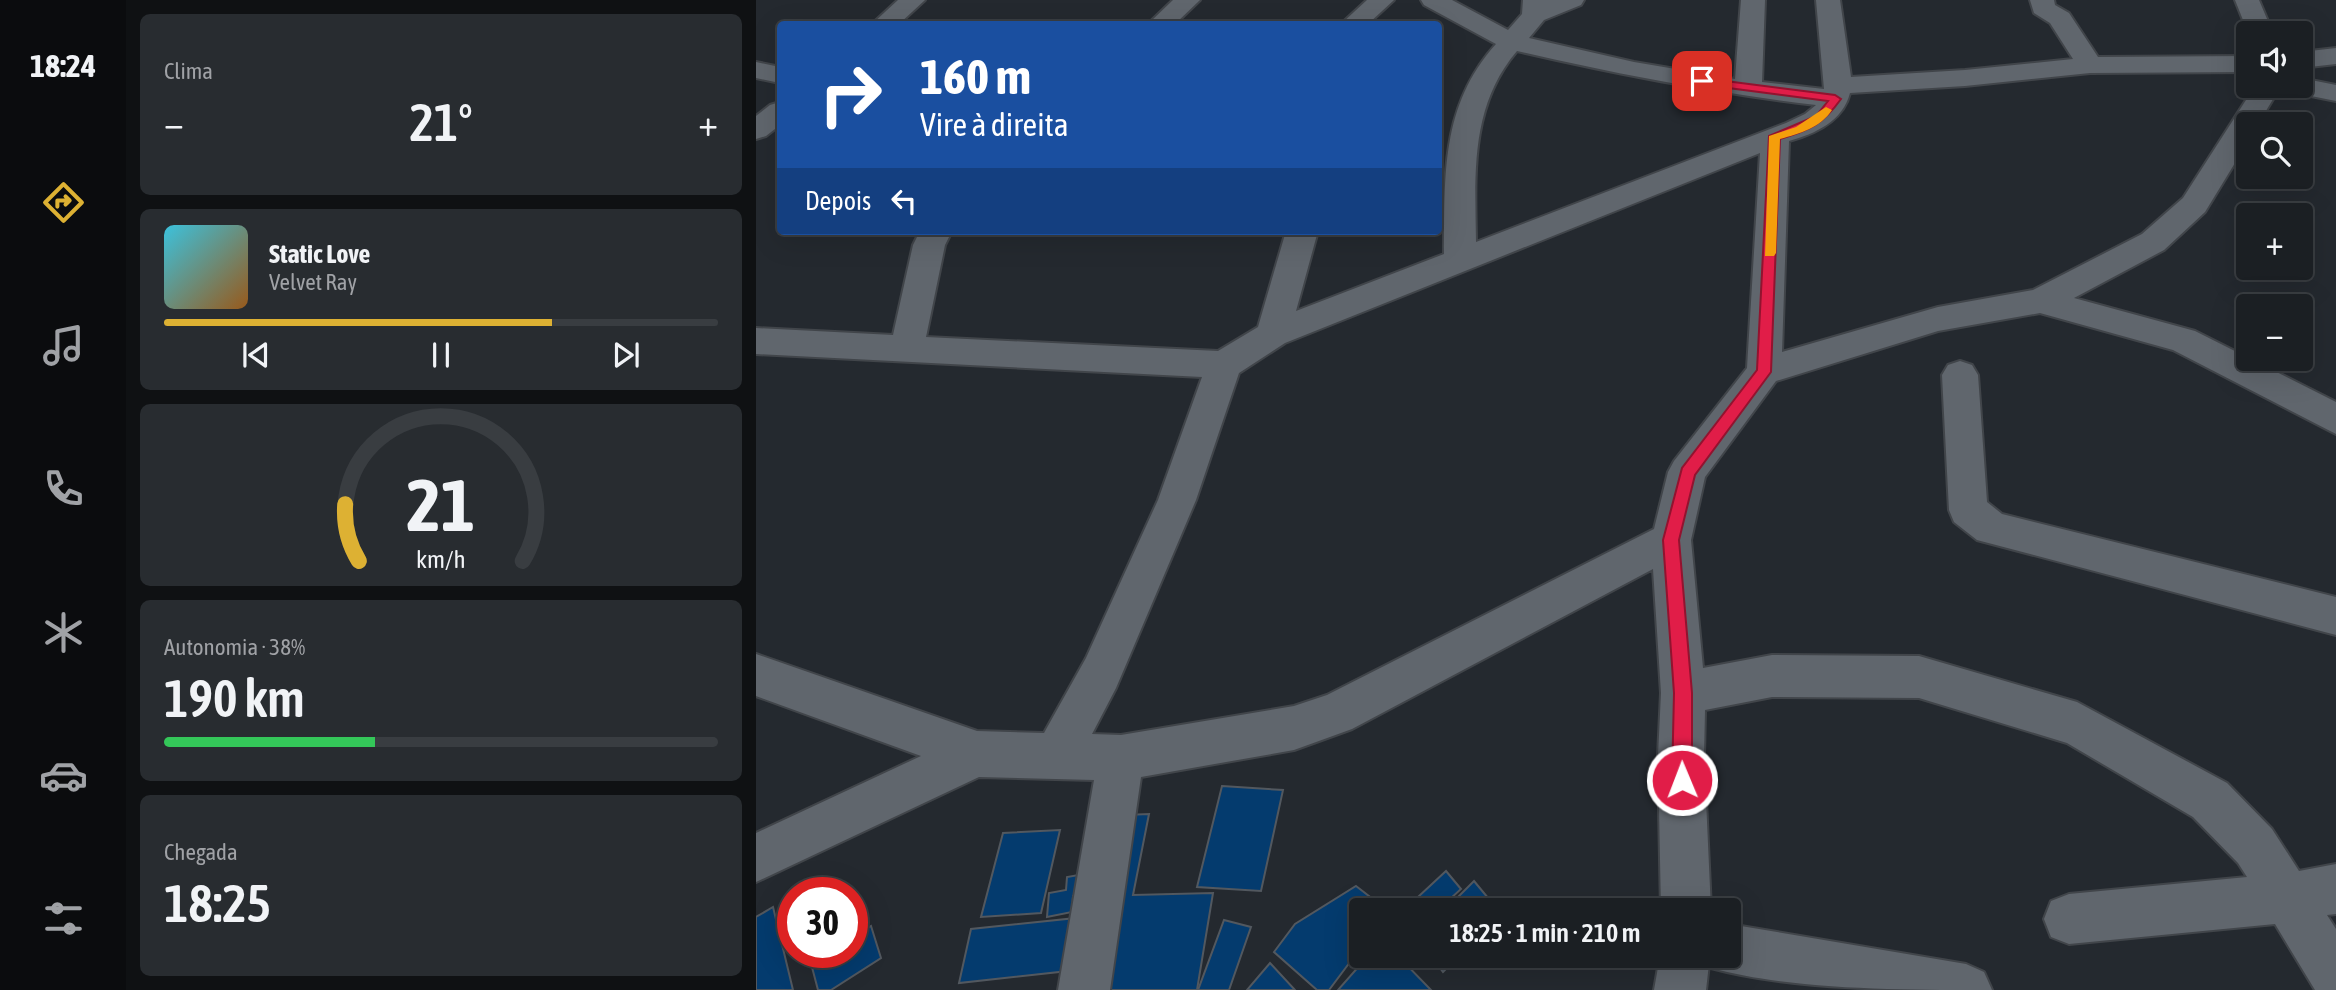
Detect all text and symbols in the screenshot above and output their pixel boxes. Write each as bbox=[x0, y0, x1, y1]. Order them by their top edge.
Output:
map controls bbox=[2236, 21, 2313, 371]
button: sound bbox=[2236, 21, 2313, 98]
text: 18:24 bbox=[30, 47, 96, 84]
text: 160 m bbox=[920, 48, 1031, 104]
icon: right bbox=[805, 49, 896, 140]
pin bbox=[1672, 51, 1732, 111]
text: Clima bbox=[164, 58, 213, 84]
icon: arrive bbox=[1683, 62, 1721, 100]
text: 21° bbox=[409, 92, 473, 152]
text: − bbox=[164, 101, 184, 144]
text: + bbox=[698, 101, 718, 144]
text: Vire à direita bbox=[920, 106, 1069, 143]
button: search bbox=[2236, 112, 2313, 189]
icon: directions bbox=[39, 178, 88, 227]
icon: left bbox=[885, 182, 923, 220]
text: Depois bbox=[805, 186, 871, 216]
button: + bbox=[2236, 203, 2313, 280]
text: Static Love bbox=[269, 239, 370, 269]
text: Velvet Ray bbox=[269, 269, 357, 295]
button: − bbox=[2236, 294, 2313, 371]
icon: music bbox=[39, 321, 88, 370]
icon: previous bbox=[237, 336, 275, 374]
icon: pause bbox=[422, 336, 460, 374]
icon: next bbox=[607, 336, 645, 374]
text: 21 bbox=[407, 463, 475, 546]
icon: phone bbox=[39, 464, 88, 513]
text: km/h bbox=[416, 545, 466, 573]
icon: climate bbox=[39, 608, 88, 657]
text: Autonomia · 38% bbox=[164, 634, 305, 660]
text: 190 km bbox=[164, 668, 305, 728]
position arrow bbox=[1645, 743, 1719, 817]
icon: car bbox=[39, 751, 88, 800]
text: Chegada bbox=[164, 839, 238, 865]
text: 18:25 bbox=[164, 873, 271, 933]
speed limit sign: 30 bbox=[777, 877, 868, 968]
icon: filters bbox=[39, 894, 88, 943]
text: 18:25 · 1 min · 210 m bbox=[1450, 918, 1640, 948]

